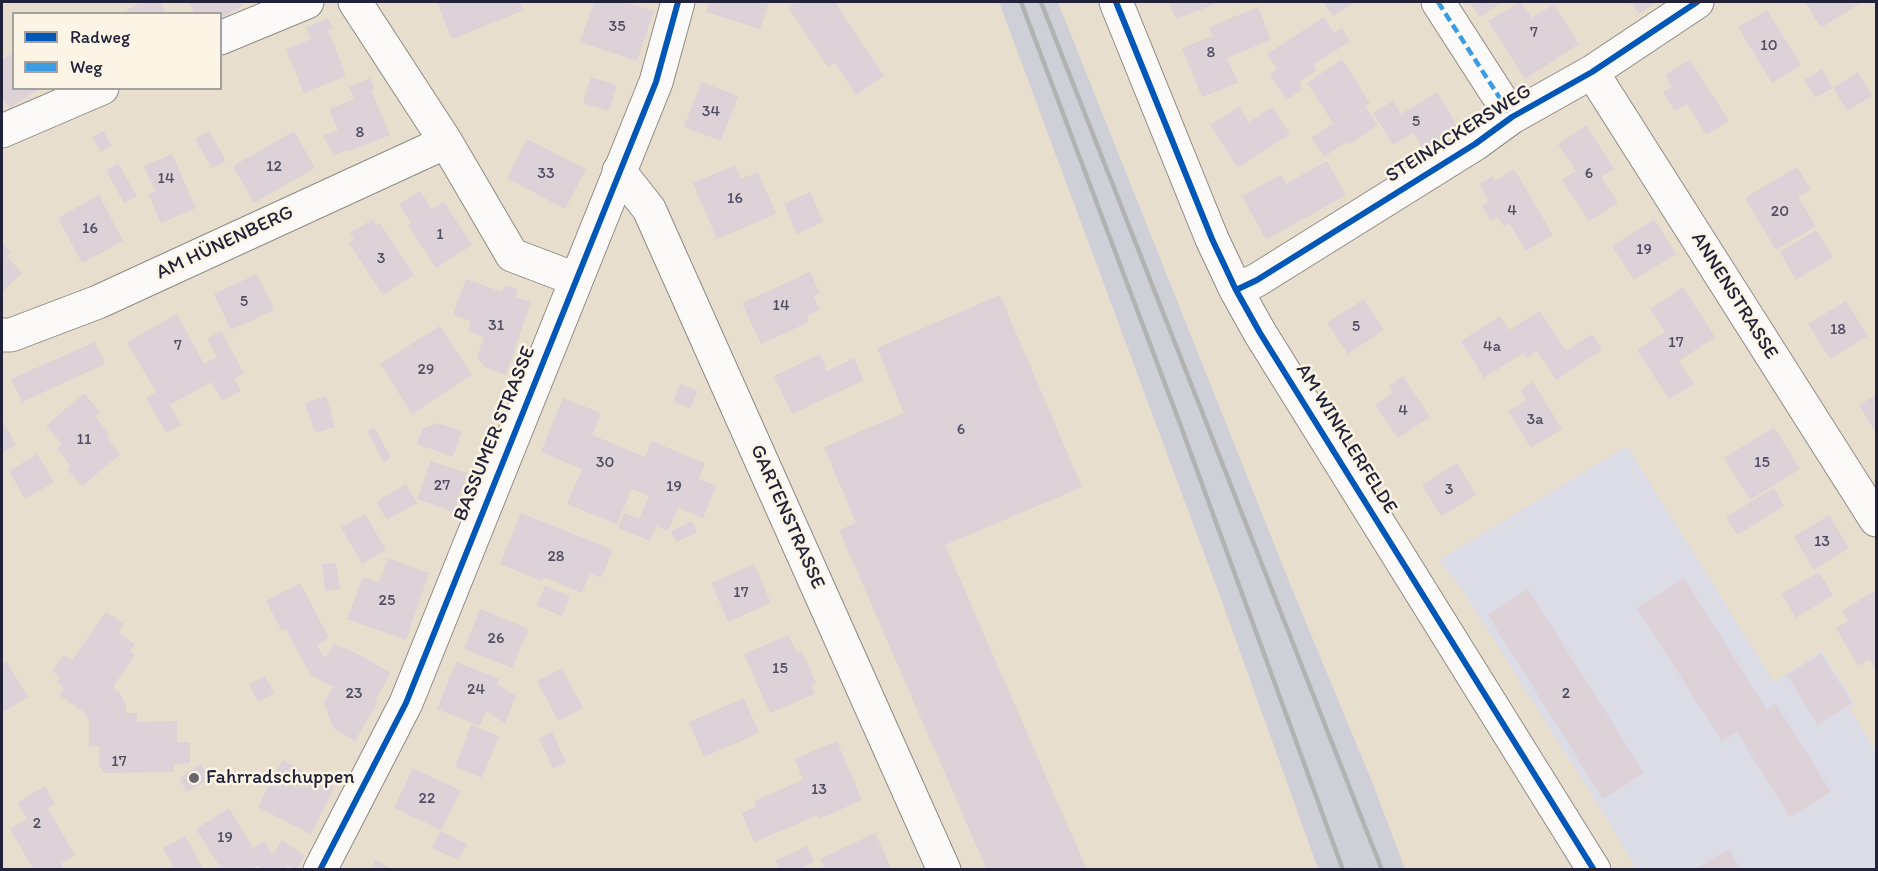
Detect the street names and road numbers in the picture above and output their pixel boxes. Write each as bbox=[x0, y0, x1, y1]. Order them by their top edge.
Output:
street label: STEINACKERSWEG bbox=[1382, 80, 1536, 188]
street label: AM HÜNENBERG bbox=[153, 201, 297, 285]
street label: ANNENSTRASSE bbox=[1685, 228, 1783, 364]
street label: BASSUMER STRASSE bbox=[449, 343, 541, 525]
street label: AM WINKLERFELDE bbox=[1290, 359, 1402, 519]
street label: GARTENSTRASSE bbox=[744, 441, 830, 593]

